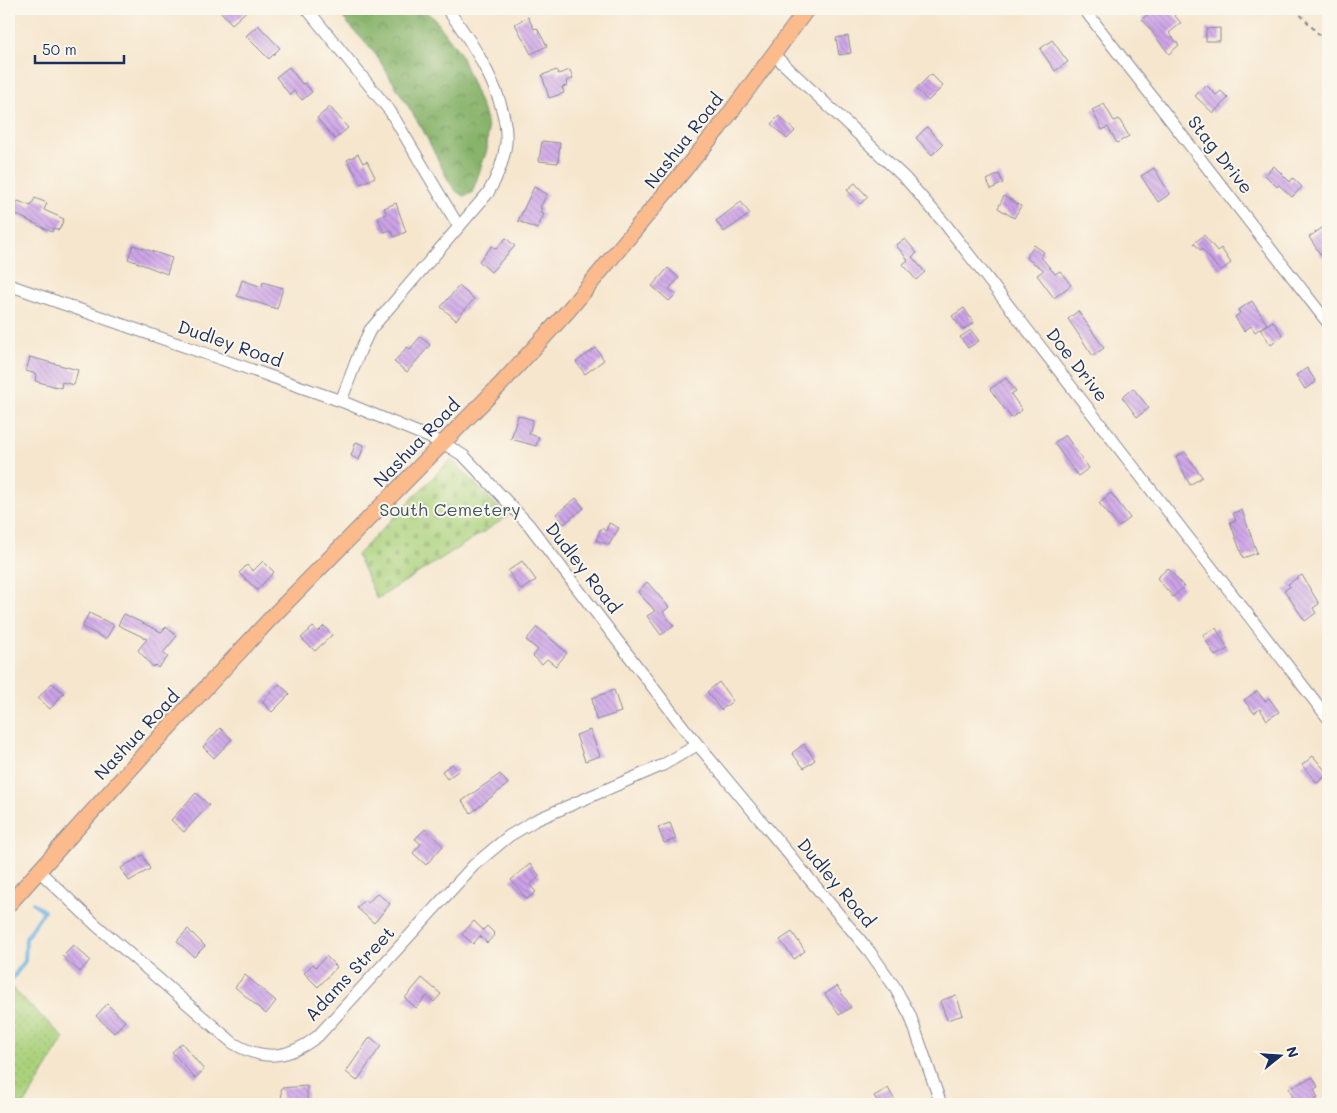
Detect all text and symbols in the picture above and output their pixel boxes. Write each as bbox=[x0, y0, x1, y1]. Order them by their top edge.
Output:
scale bar bbox=[35, 32, 124, 64]
text: 50 m bbox=[42, 39, 77, 59]
street label: Nashua Road bbox=[638, 88, 728, 193]
street label: Stag Drive bbox=[1183, 110, 1259, 198]
street label: Dudley Road bbox=[175, 314, 286, 372]
street label: Doe Drive bbox=[1041, 323, 1114, 406]
street label: Nashua Road bbox=[368, 393, 465, 492]
park label: South Cemetery bbox=[379, 497, 521, 521]
street label: Dudley Road bbox=[541, 517, 627, 618]
street label: Nashua Road bbox=[88, 684, 184, 785]
street label: Dudley Road bbox=[792, 833, 881, 932]
street label: Adams Street bbox=[299, 921, 399, 1026]
north arrow bbox=[1254, 1030, 1304, 1080]
text: N bbox=[1282, 1044, 1304, 1060]

